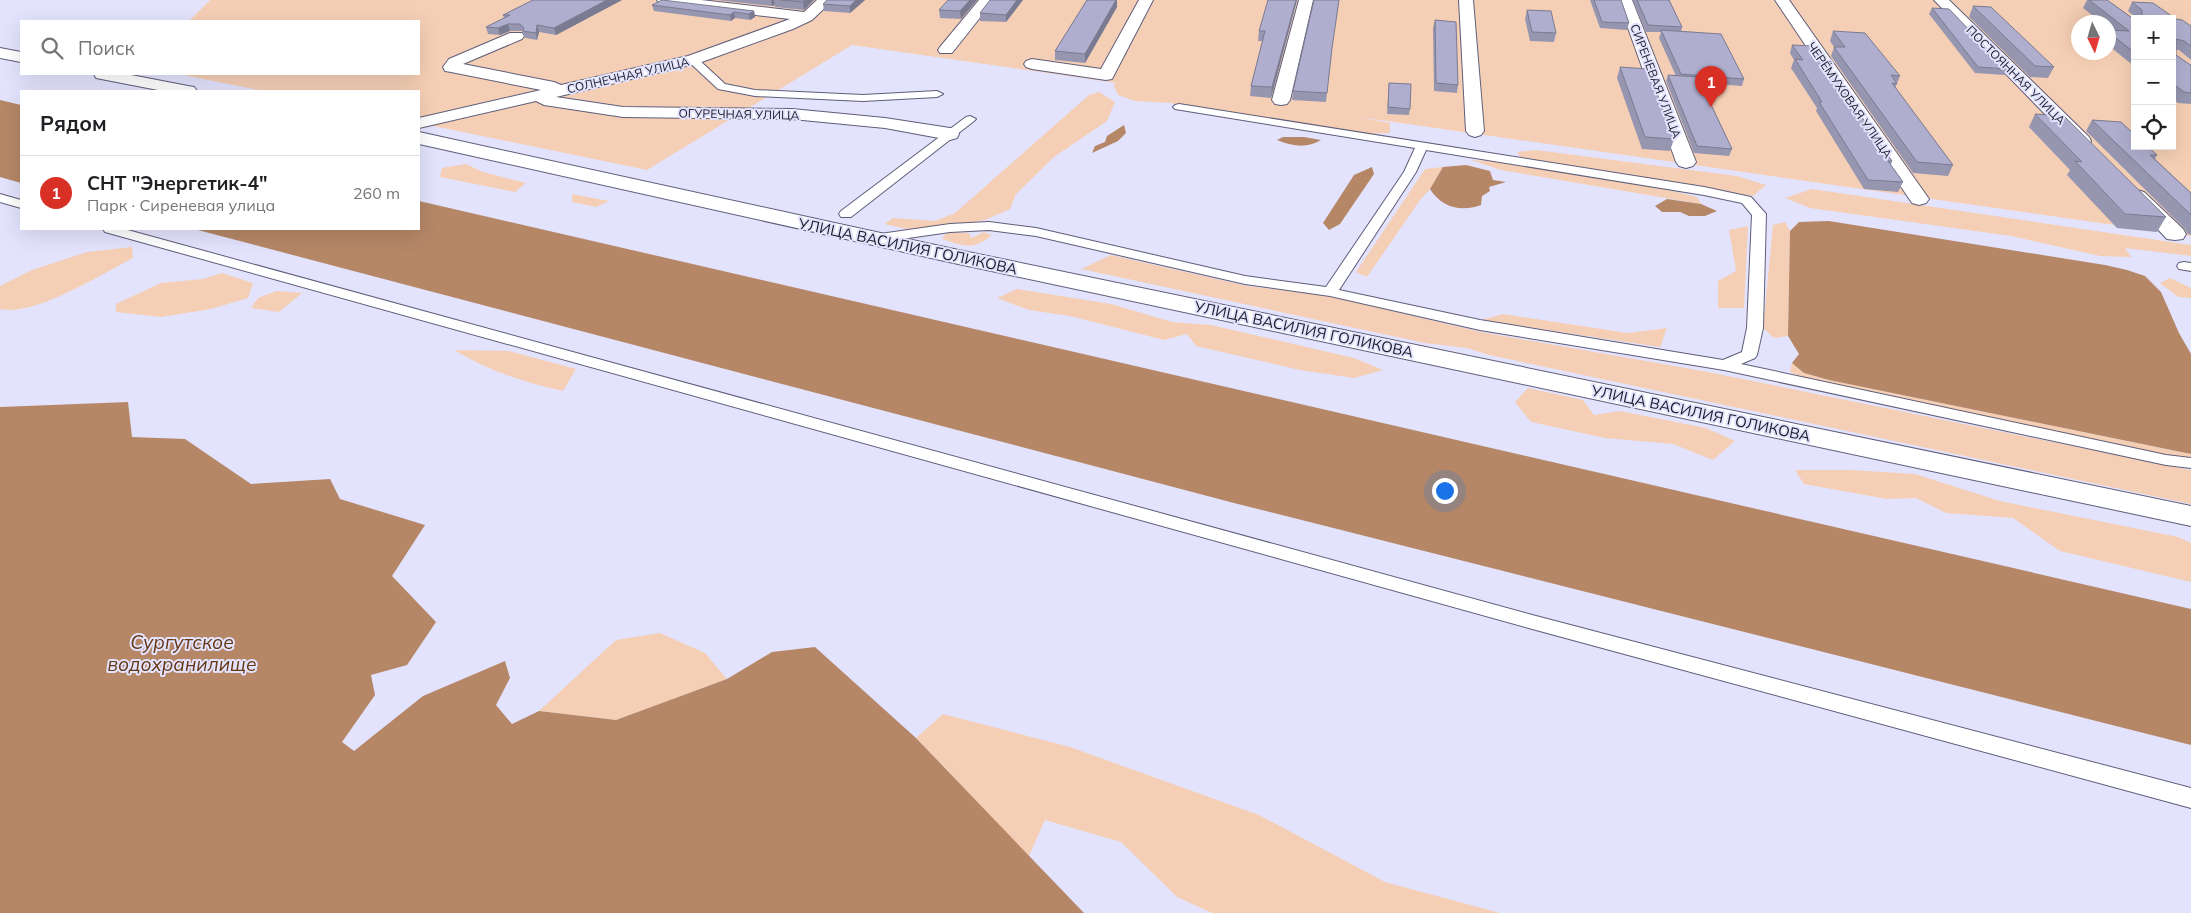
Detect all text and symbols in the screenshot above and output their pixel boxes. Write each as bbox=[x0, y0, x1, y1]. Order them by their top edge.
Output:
north arrow bbox=[2071, 15, 2116, 60]
map controls bbox=[2131, 15, 2176, 150]
button: + bbox=[2131, 15, 2176, 60]
search box bbox=[20, 20, 420, 75]
street label: СИРЕНЕВАЯ УЛИЦА bbox=[1627, 22, 1685, 140]
street label: ПОСТОЯННАЯ УЛИЦА bbox=[1963, 22, 2069, 128]
icon: search bbox=[38, 34, 66, 62]
text: Поиск bbox=[78, 36, 135, 60]
street label: ЧЕРЁМУХОВАЯ УЛИЦА bbox=[1804, 39, 1896, 161]
street label: СОЛНЕЧНАЯ УЛИЦА bbox=[565, 54, 691, 96]
button: − bbox=[2131, 60, 2176, 105]
pin: 1 bbox=[1695, 66, 1727, 107]
street label: ОГУРЕЧНАЯ УЛИЦА bbox=[678, 105, 800, 123]
button: locate bbox=[2131, 105, 2176, 150]
text: Рядом bbox=[40, 110, 107, 136]
text: СНТ "Энергетик-4" bbox=[87, 171, 267, 195]
text: 1 bbox=[51, 183, 61, 203]
text: 260 m bbox=[353, 183, 400, 203]
text: Парк · Сиреневая улица bbox=[87, 195, 275, 215]
street label: УЛИЦА ВАСИЛИЯ ГОЛИКОВА bbox=[796, 213, 1019, 279]
street label: УЛИЦА ВАСИЛИЯ ГОЛИКОВА bbox=[1192, 296, 1415, 362]
street label: УЛИЦА ВАСИЛИЯ ГОЛИКОВА bbox=[1589, 380, 1812, 446]
your location bbox=[1432, 478, 1458, 504]
water label: Сургутское водохранилище bbox=[107, 630, 257, 676]

